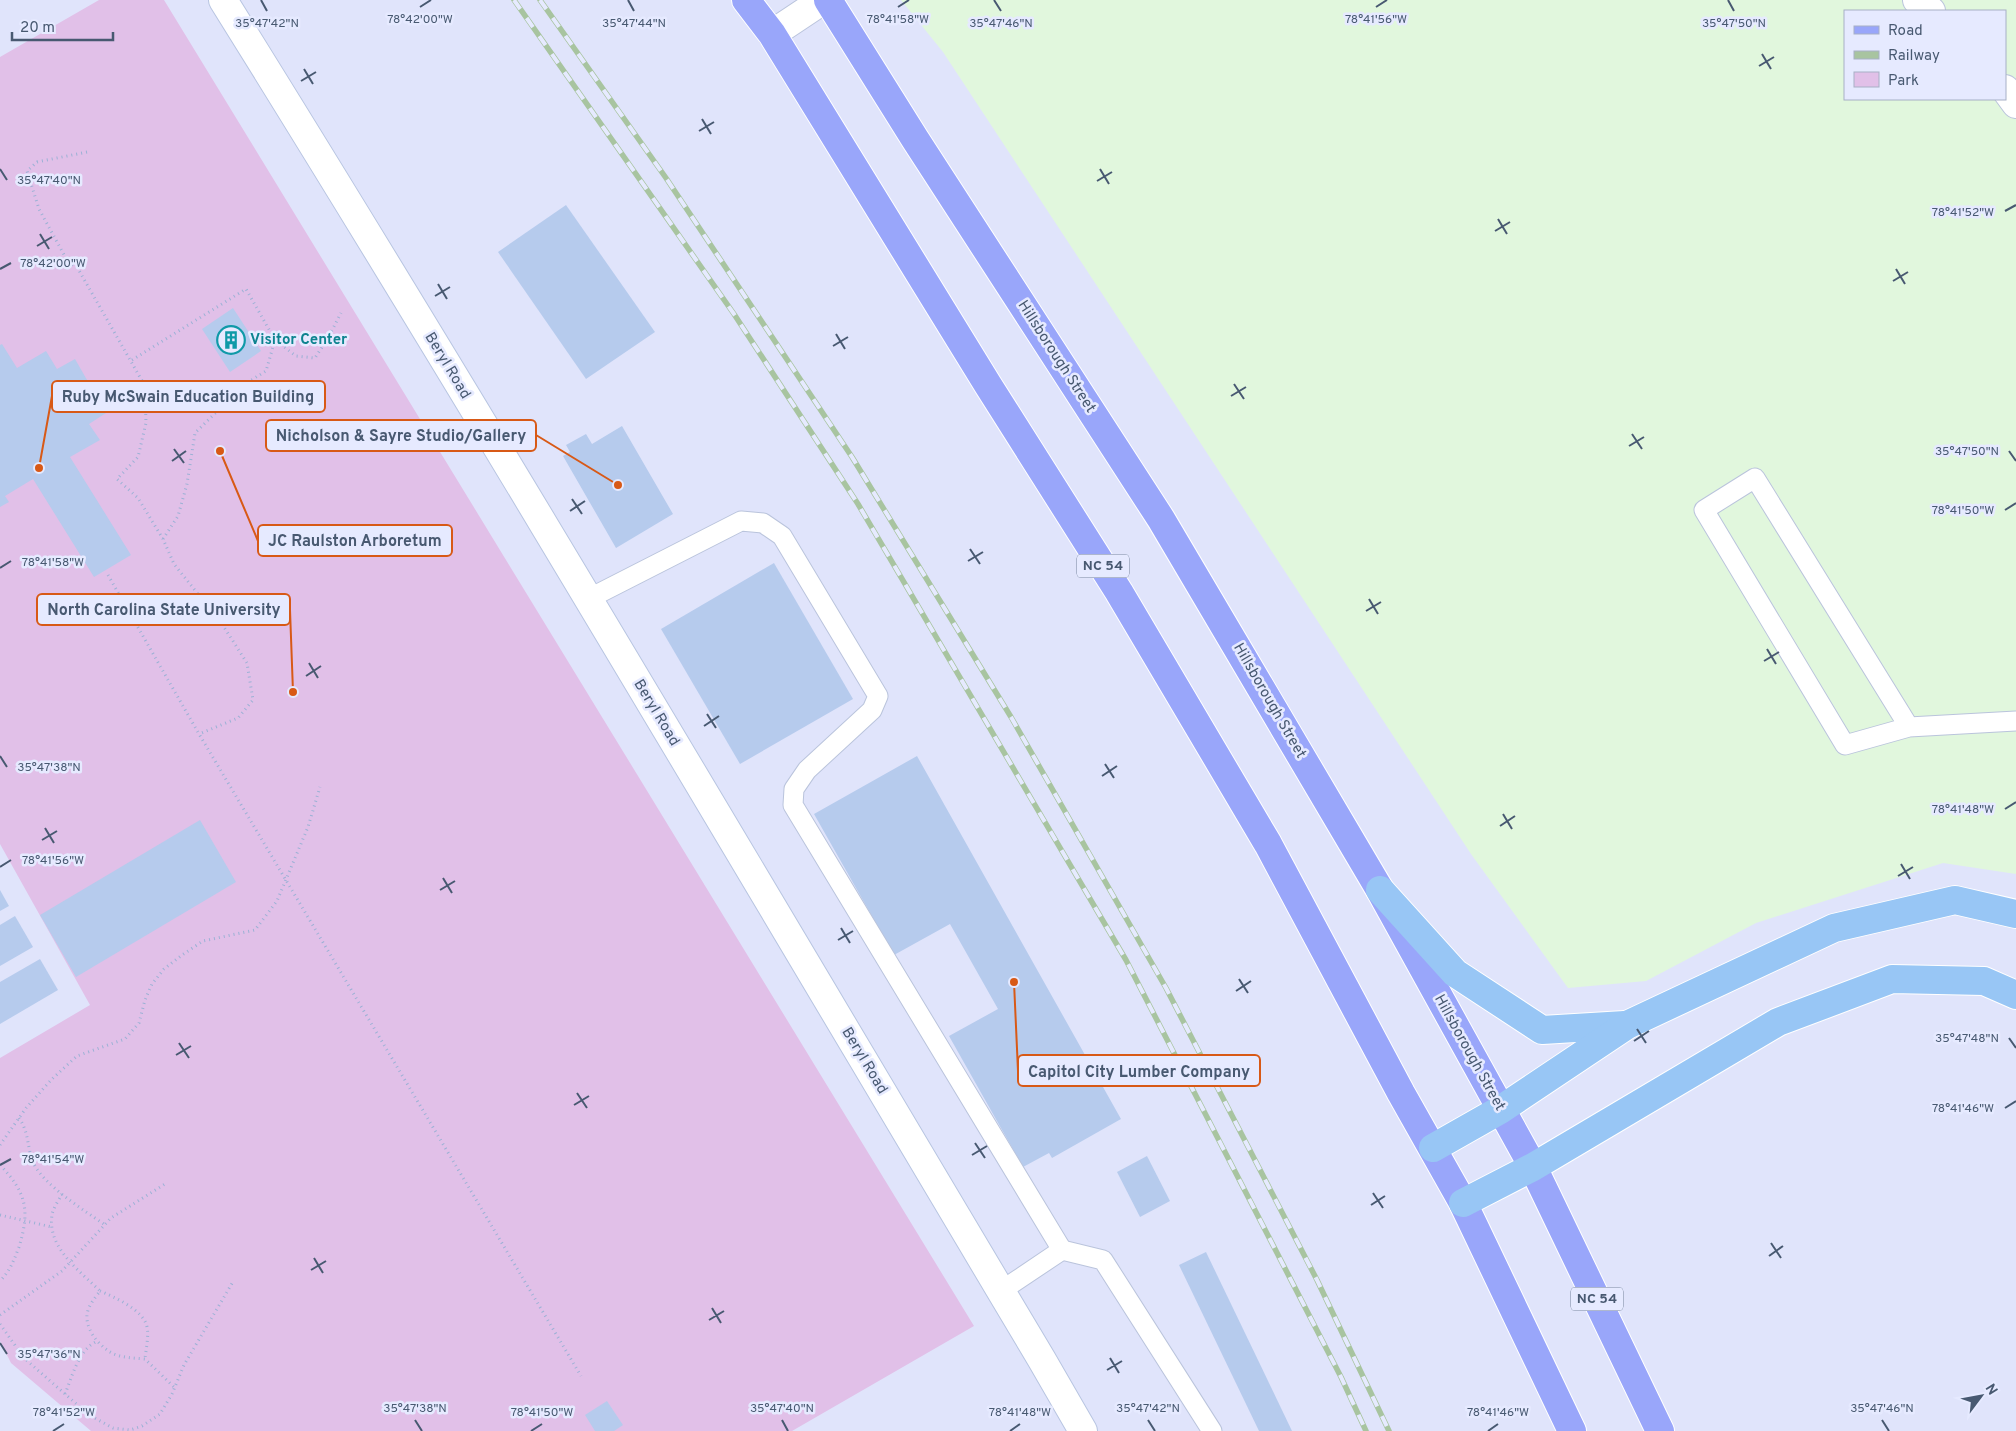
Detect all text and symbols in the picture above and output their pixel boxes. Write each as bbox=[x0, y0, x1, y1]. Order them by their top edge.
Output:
scale bar bbox=[12, 10, 114, 42]
legend bbox=[1844, 10, 2006, 100]
text: 78°42'00"W bbox=[387, 12, 453, 28]
text: 78°41'58"W bbox=[867, 12, 929, 28]
text: 78°41'56"W bbox=[1345, 12, 1407, 28]
text: 35°47'42"N bbox=[235, 16, 299, 32]
text: 35°47'44"N bbox=[602, 16, 666, 32]
text: 35°47'46"N bbox=[969, 16, 1033, 32]
text: 35°47'50"N bbox=[1702, 16, 1766, 32]
text: 20 m bbox=[20, 19, 55, 38]
text: Road bbox=[1888, 22, 1923, 41]
text: Railway bbox=[1888, 47, 1940, 66]
text: Park bbox=[1888, 72, 1919, 91]
text: 35°47'40"N bbox=[17, 173, 81, 189]
text: 78°41'52"W bbox=[1932, 205, 1994, 221]
text: 78°42'00"W bbox=[20, 256, 86, 272]
street label: Hillsborough Street bbox=[1013, 297, 1099, 417]
building icon: Visitor Center bbox=[216, 325, 246, 355]
street label: Beryl Road bbox=[420, 329, 474, 403]
place label: Visitor Center bbox=[250, 331, 348, 350]
callout: Ruby McSwain Education Building bbox=[52, 381, 325, 412]
text: Ruby McSwain Education Building bbox=[62, 388, 314, 408]
callout: Nicholson & Sayre Studio/Gallery bbox=[266, 420, 536, 451]
text: Nicholson & Sayre Studio/Gallery bbox=[276, 427, 526, 447]
text: 35°47'50"N bbox=[1935, 444, 1999, 460]
text: 78°41'50"W bbox=[1932, 503, 1994, 519]
callout: JC Raulston Arboretum bbox=[258, 525, 452, 556]
text: JC Raulston Arboretum bbox=[268, 532, 442, 552]
road number: NC 54 bbox=[1077, 554, 1129, 578]
text: 78°41'58"W bbox=[22, 555, 84, 571]
callout: North Carolina State University bbox=[37, 594, 290, 625]
text: North Carolina State University bbox=[47, 601, 281, 621]
street label: Hillsborough Street bbox=[1228, 640, 1310, 762]
street label: Beryl Road bbox=[629, 676, 683, 750]
text: 35°47'38"N bbox=[17, 760, 81, 776]
text: 78°41'48"W bbox=[1932, 802, 1994, 818]
text: 78°41'56"W bbox=[22, 853, 84, 869]
street label: Hillsborough Street bbox=[1429, 992, 1509, 1114]
street label: Beryl Road bbox=[837, 1024, 891, 1098]
text: 35°47'48"N bbox=[1935, 1031, 1999, 1047]
callout: Capitol City Lumber Company bbox=[1018, 1055, 1260, 1086]
text: Capitol City Lumber Company bbox=[1028, 1063, 1250, 1083]
text: 78°41'46"W bbox=[1932, 1101, 1994, 1117]
text: 78°41'54"W bbox=[22, 1152, 84, 1168]
road number: NC 54 bbox=[1571, 1288, 1623, 1310]
text: 35°47'36"N bbox=[17, 1347, 81, 1363]
north arrow bbox=[1956, 1371, 2006, 1421]
text: N bbox=[1981, 1381, 2001, 1399]
text: 35°47'38"N bbox=[383, 1401, 447, 1417]
text: 35°47'40"N bbox=[750, 1401, 814, 1417]
text: 35°47'42"N bbox=[1116, 1401, 1180, 1417]
text: 35°47'46"N bbox=[1850, 1401, 1914, 1417]
text: 78°41'52"W bbox=[33, 1405, 95, 1421]
text: 78°41'50"W bbox=[511, 1405, 573, 1421]
text: 78°41'48"W bbox=[989, 1405, 1051, 1421]
text: 78°41'46"W bbox=[1467, 1405, 1529, 1421]

